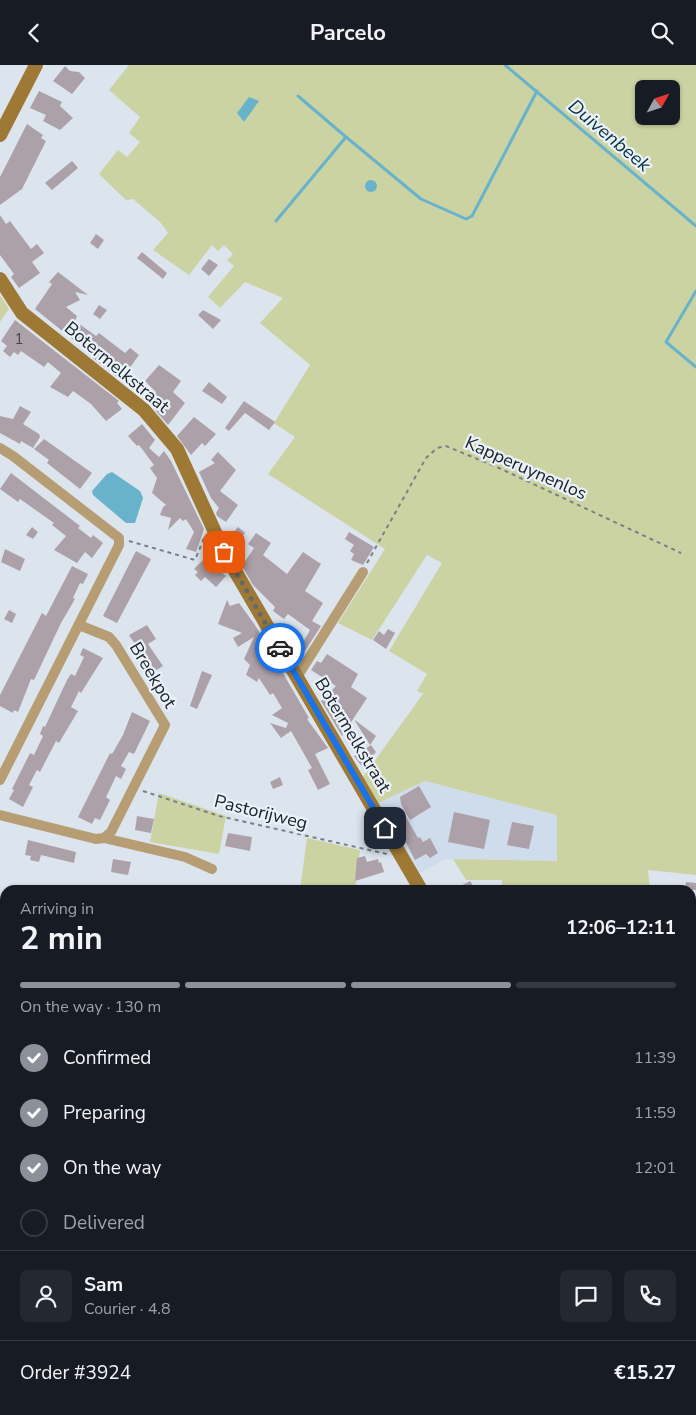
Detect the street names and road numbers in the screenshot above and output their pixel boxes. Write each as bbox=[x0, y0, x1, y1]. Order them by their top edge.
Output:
street label: Botermelkstraat bbox=[59, 316, 175, 418]
street label: Kapperuynenlos bbox=[461, 430, 591, 506]
street label: Breekpot bbox=[124, 637, 183, 713]
street label: Botermelkstraat bbox=[309, 673, 397, 798]
street label: Pastorijweg bbox=[212, 789, 310, 835]

